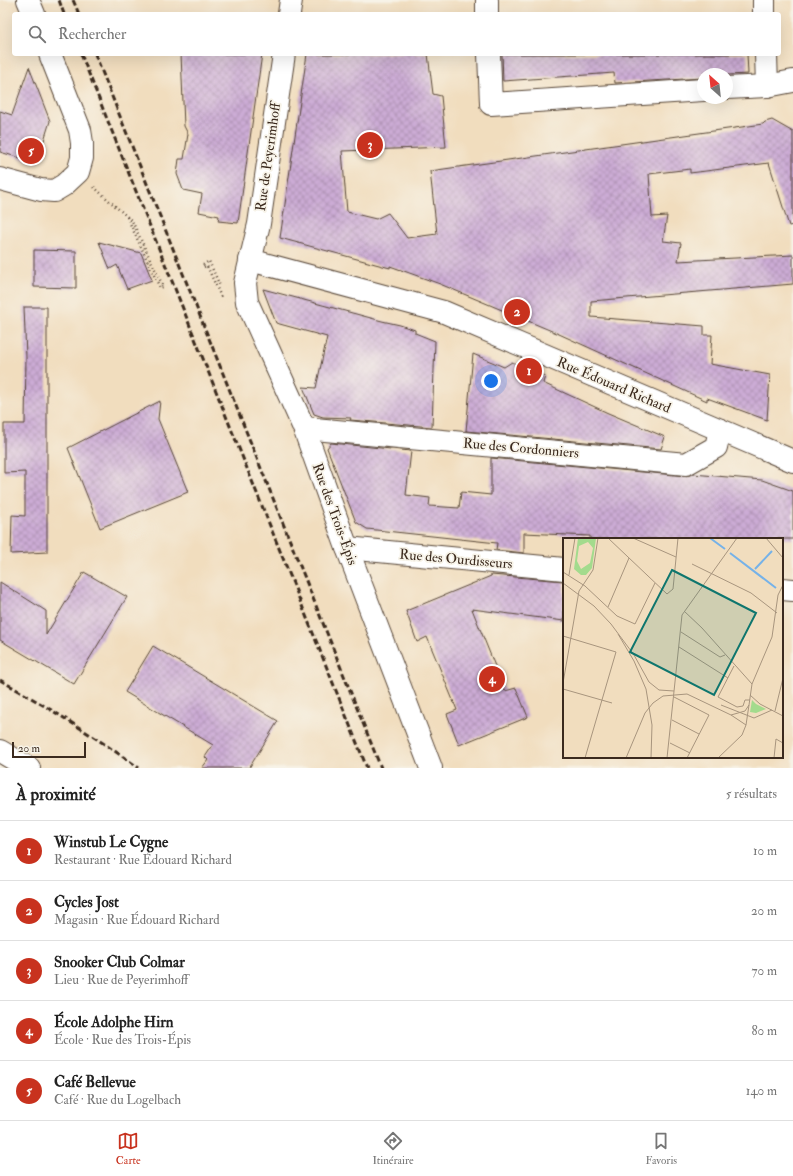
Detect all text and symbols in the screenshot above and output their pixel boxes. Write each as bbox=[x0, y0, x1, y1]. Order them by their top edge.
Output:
search box bbox=[12, 12, 781, 56]
icon: search bbox=[26, 23, 48, 45]
text: Rechercher bbox=[58, 25, 126, 44]
north arrow bbox=[697, 68, 733, 104]
street label: Rue de Peyerimhoff bbox=[252, 99, 285, 212]
pin: 3 bbox=[357, 130, 383, 160]
pin: 5 bbox=[18, 136, 44, 166]
pin: 2 bbox=[504, 297, 530, 327]
street label: Rue Édouard Richard bbox=[554, 353, 674, 417]
pin: 1 bbox=[516, 356, 542, 386]
your location bbox=[481, 371, 501, 391]
street label: Rue des Cordonniers bbox=[462, 434, 580, 462]
street label: Rue des Trois-Épis bbox=[308, 461, 361, 568]
inset map bbox=[563, 538, 783, 758]
street label: Rue des Ourdisseurs bbox=[399, 546, 513, 572]
pin: 4 bbox=[479, 664, 505, 694]
scale bar bbox=[12, 740, 86, 759]
text: 20 m bbox=[18, 742, 40, 755]
text: À proximité bbox=[16, 784, 96, 805]
text: 5 résultats bbox=[726, 786, 777, 802]
text: Winstub Le Cygne bbox=[54, 833, 168, 852]
text: 1 bbox=[27, 843, 31, 859]
text: 10 m bbox=[753, 843, 777, 859]
text: Restaurant · Rue Édouard Richard bbox=[54, 852, 232, 868]
text: Cycles Jost bbox=[54, 893, 119, 912]
text: 2 bbox=[26, 903, 32, 919]
text: 20 m bbox=[751, 903, 777, 919]
text: Magasin · Rue Édouard Richard bbox=[54, 912, 220, 928]
text: Snooker Club Colmar bbox=[54, 953, 185, 972]
text: 3 bbox=[27, 963, 32, 979]
text: 70 m bbox=[752, 963, 777, 979]
text: Lieu · Rue de Peyerimhoff bbox=[54, 972, 188, 988]
text: École Adolphe Hirn bbox=[54, 1013, 173, 1032]
text: 4 bbox=[25, 1023, 33, 1039]
text: 80 m bbox=[751, 1023, 777, 1039]
text: École · Rue des Trois-Épis bbox=[54, 1032, 191, 1048]
text: Café Bellevue bbox=[54, 1073, 136, 1092]
text: 5 bbox=[26, 1083, 32, 1099]
text: 140 m bbox=[746, 1083, 777, 1099]
text: Café · Rue du Logelbach bbox=[54, 1092, 181, 1108]
tab: Carte bbox=[116, 1130, 141, 1167]
tab: Itinéraire bbox=[372, 1130, 414, 1167]
tab: Favoris bbox=[645, 1130, 677, 1167]

